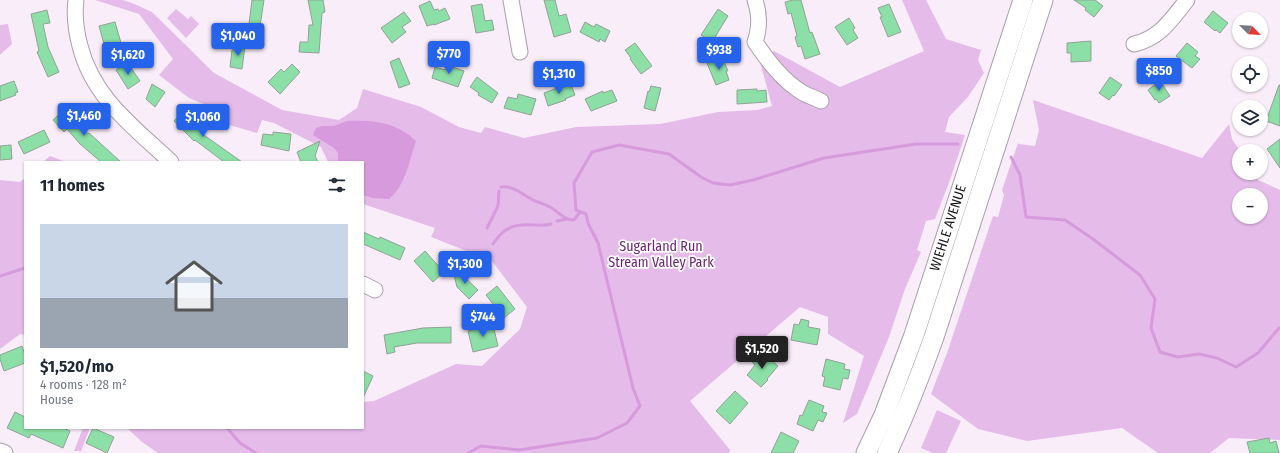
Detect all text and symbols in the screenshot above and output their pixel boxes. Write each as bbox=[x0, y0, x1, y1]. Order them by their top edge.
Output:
north arrow bbox=[1232, 12, 1268, 48]
map controls bbox=[1232, 12, 1268, 224]
pin: $1,040 bbox=[205, 23, 271, 57]
text: $1,040 bbox=[220, 28, 256, 43]
pin: $938 bbox=[695, 37, 743, 71]
pin: $770 bbox=[425, 41, 473, 75]
pin: $1,620 bbox=[95, 42, 161, 76]
text: $938 bbox=[706, 42, 732, 57]
text: $770 bbox=[437, 46, 461, 61]
text: $1,620 bbox=[111, 47, 145, 62]
button: locate bbox=[1232, 56, 1268, 92]
pin: $850 bbox=[1135, 58, 1183, 92]
pin: $1,310 bbox=[526, 61, 592, 95]
text: $850 bbox=[1146, 63, 1172, 78]
text: $1,310 bbox=[542, 66, 576, 81]
button: layers bbox=[1232, 100, 1268, 136]
pin: $1,460 bbox=[51, 103, 117, 137]
pin: $1,060 bbox=[170, 104, 236, 138]
text: $1,460 bbox=[67, 108, 101, 123]
text: $1,060 bbox=[185, 109, 221, 124]
button: + bbox=[1232, 144, 1268, 180]
icon: filters bbox=[326, 174, 348, 196]
text: 11 homes bbox=[40, 175, 105, 196]
street label: WIEHLE AVENUE bbox=[926, 182, 970, 273]
button: − bbox=[1232, 188, 1268, 224]
park label: Sugarland Run Stream Valley Park bbox=[608, 238, 714, 271]
icon: home bbox=[158, 250, 230, 322]
pin: $1,300 bbox=[432, 251, 498, 285]
text: $1,300 bbox=[448, 256, 483, 271]
pin: $744 bbox=[459, 304, 507, 338]
text: $744 bbox=[471, 309, 495, 324]
pin: $1,520 bbox=[729, 336, 795, 370]
text: $1,520 bbox=[745, 341, 779, 356]
text: $1,520/mo bbox=[40, 356, 114, 377]
text: 4 rooms · 128 m² bbox=[40, 377, 127, 392]
text: House bbox=[40, 392, 74, 407]

